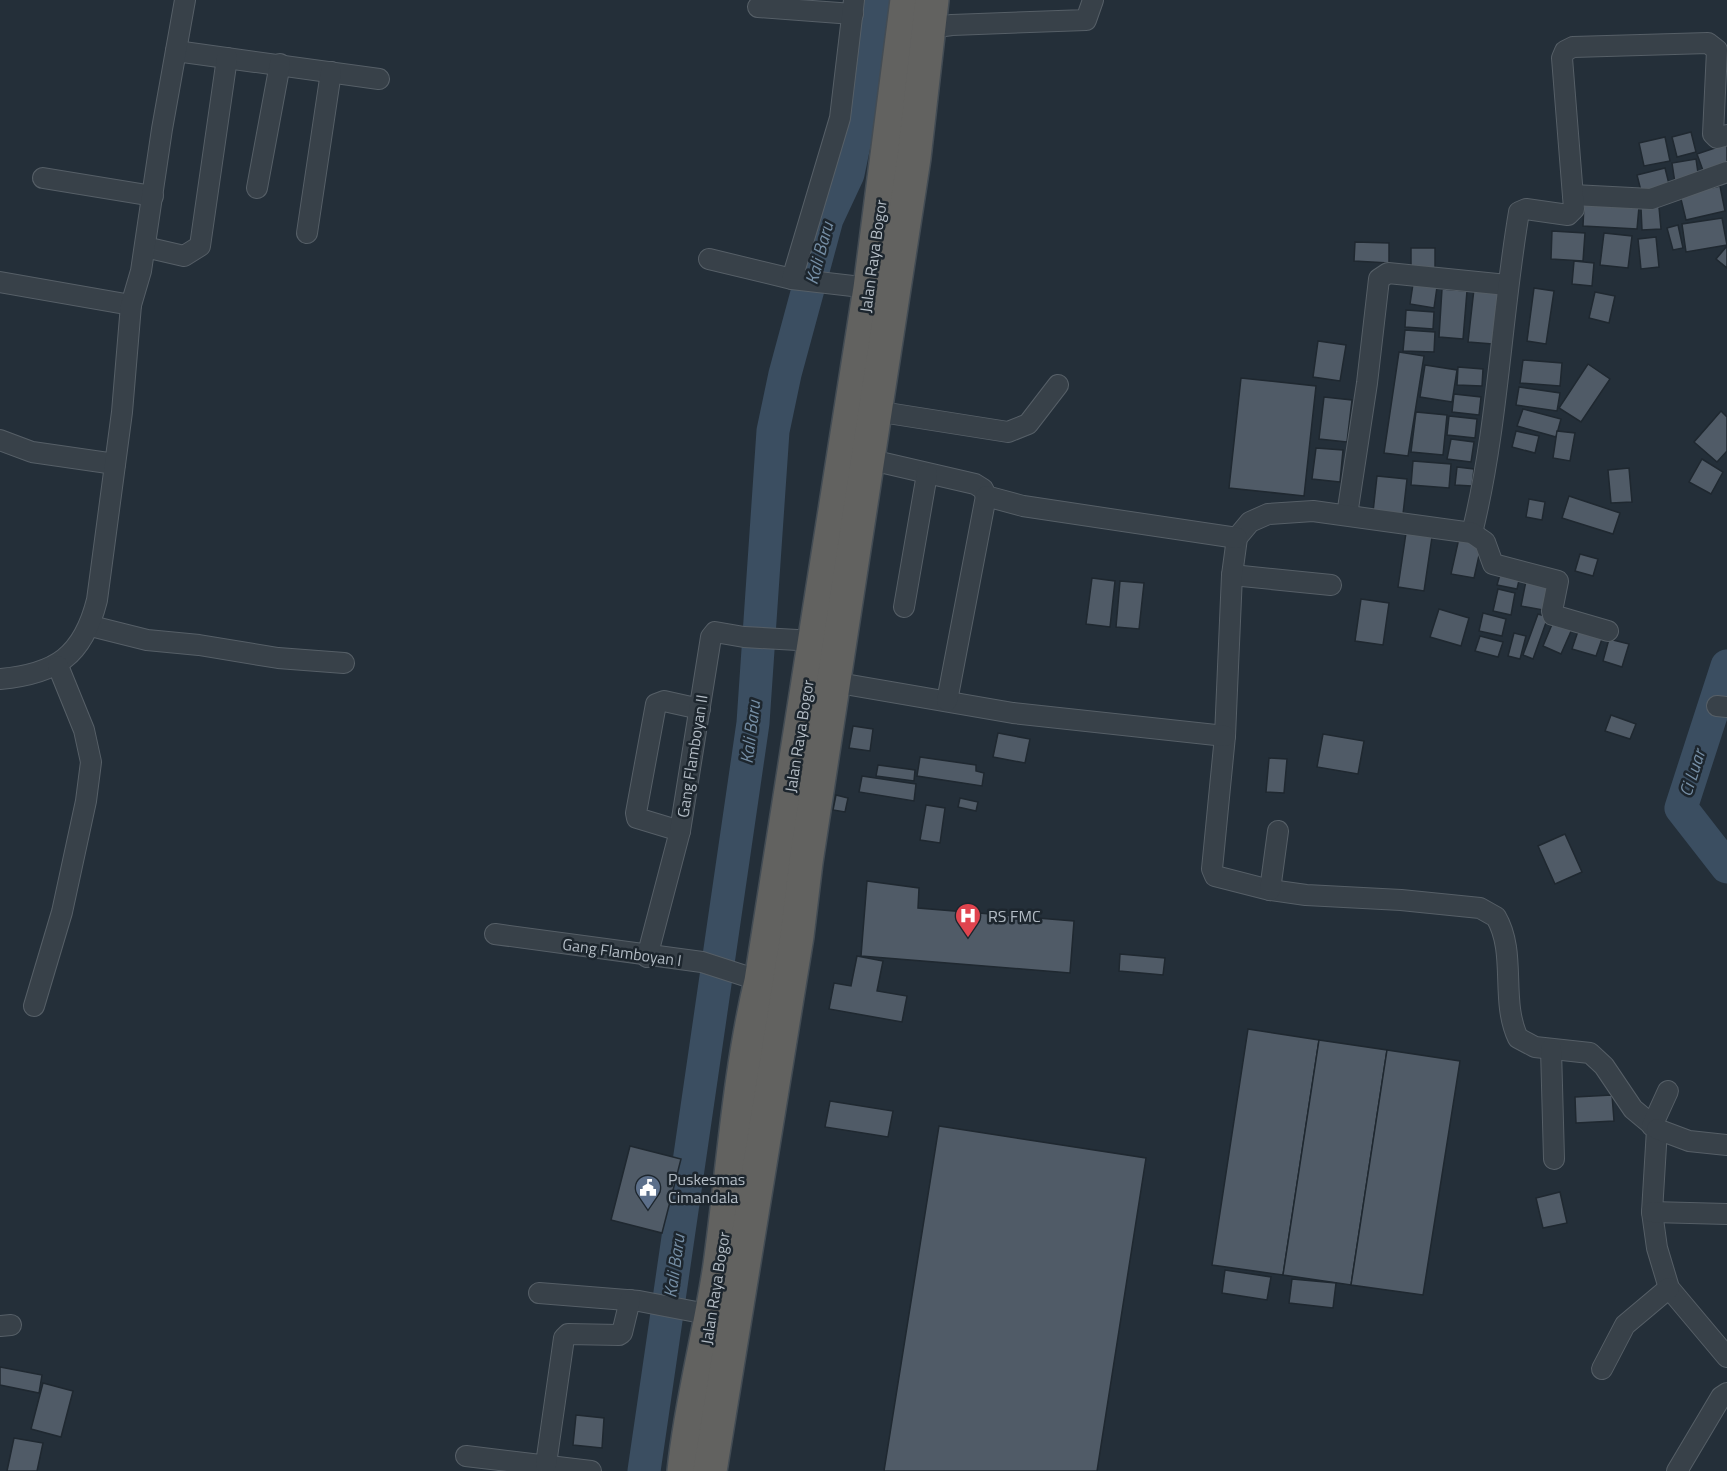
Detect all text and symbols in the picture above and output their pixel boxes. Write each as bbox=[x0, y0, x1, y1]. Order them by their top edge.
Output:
street label: Jalan Raya Bogor bbox=[853, 197, 893, 314]
water label: Kali Baru bbox=[798, 218, 841, 287]
street label: Jalan Raya Bogor bbox=[778, 677, 820, 794]
street label: Gang Flamboyan II bbox=[670, 693, 714, 819]
water label: Kali Baru bbox=[733, 698, 767, 765]
water label: Ci Luar bbox=[1672, 744, 1713, 800]
hospital icon: RS FMC bbox=[953, 901, 983, 939]
place label: RS FMC bbox=[988, 904, 1041, 928]
street label: Gang Flamboyan I bbox=[561, 932, 683, 972]
place label: Puskesmas Cimandala bbox=[668, 1167, 745, 1209]
public building icon: Puskesmas Cimandala bbox=[633, 1173, 663, 1211]
street label: Jalan Raya Bogor bbox=[694, 1229, 736, 1346]
water label: Kali Baru bbox=[656, 1232, 692, 1299]

